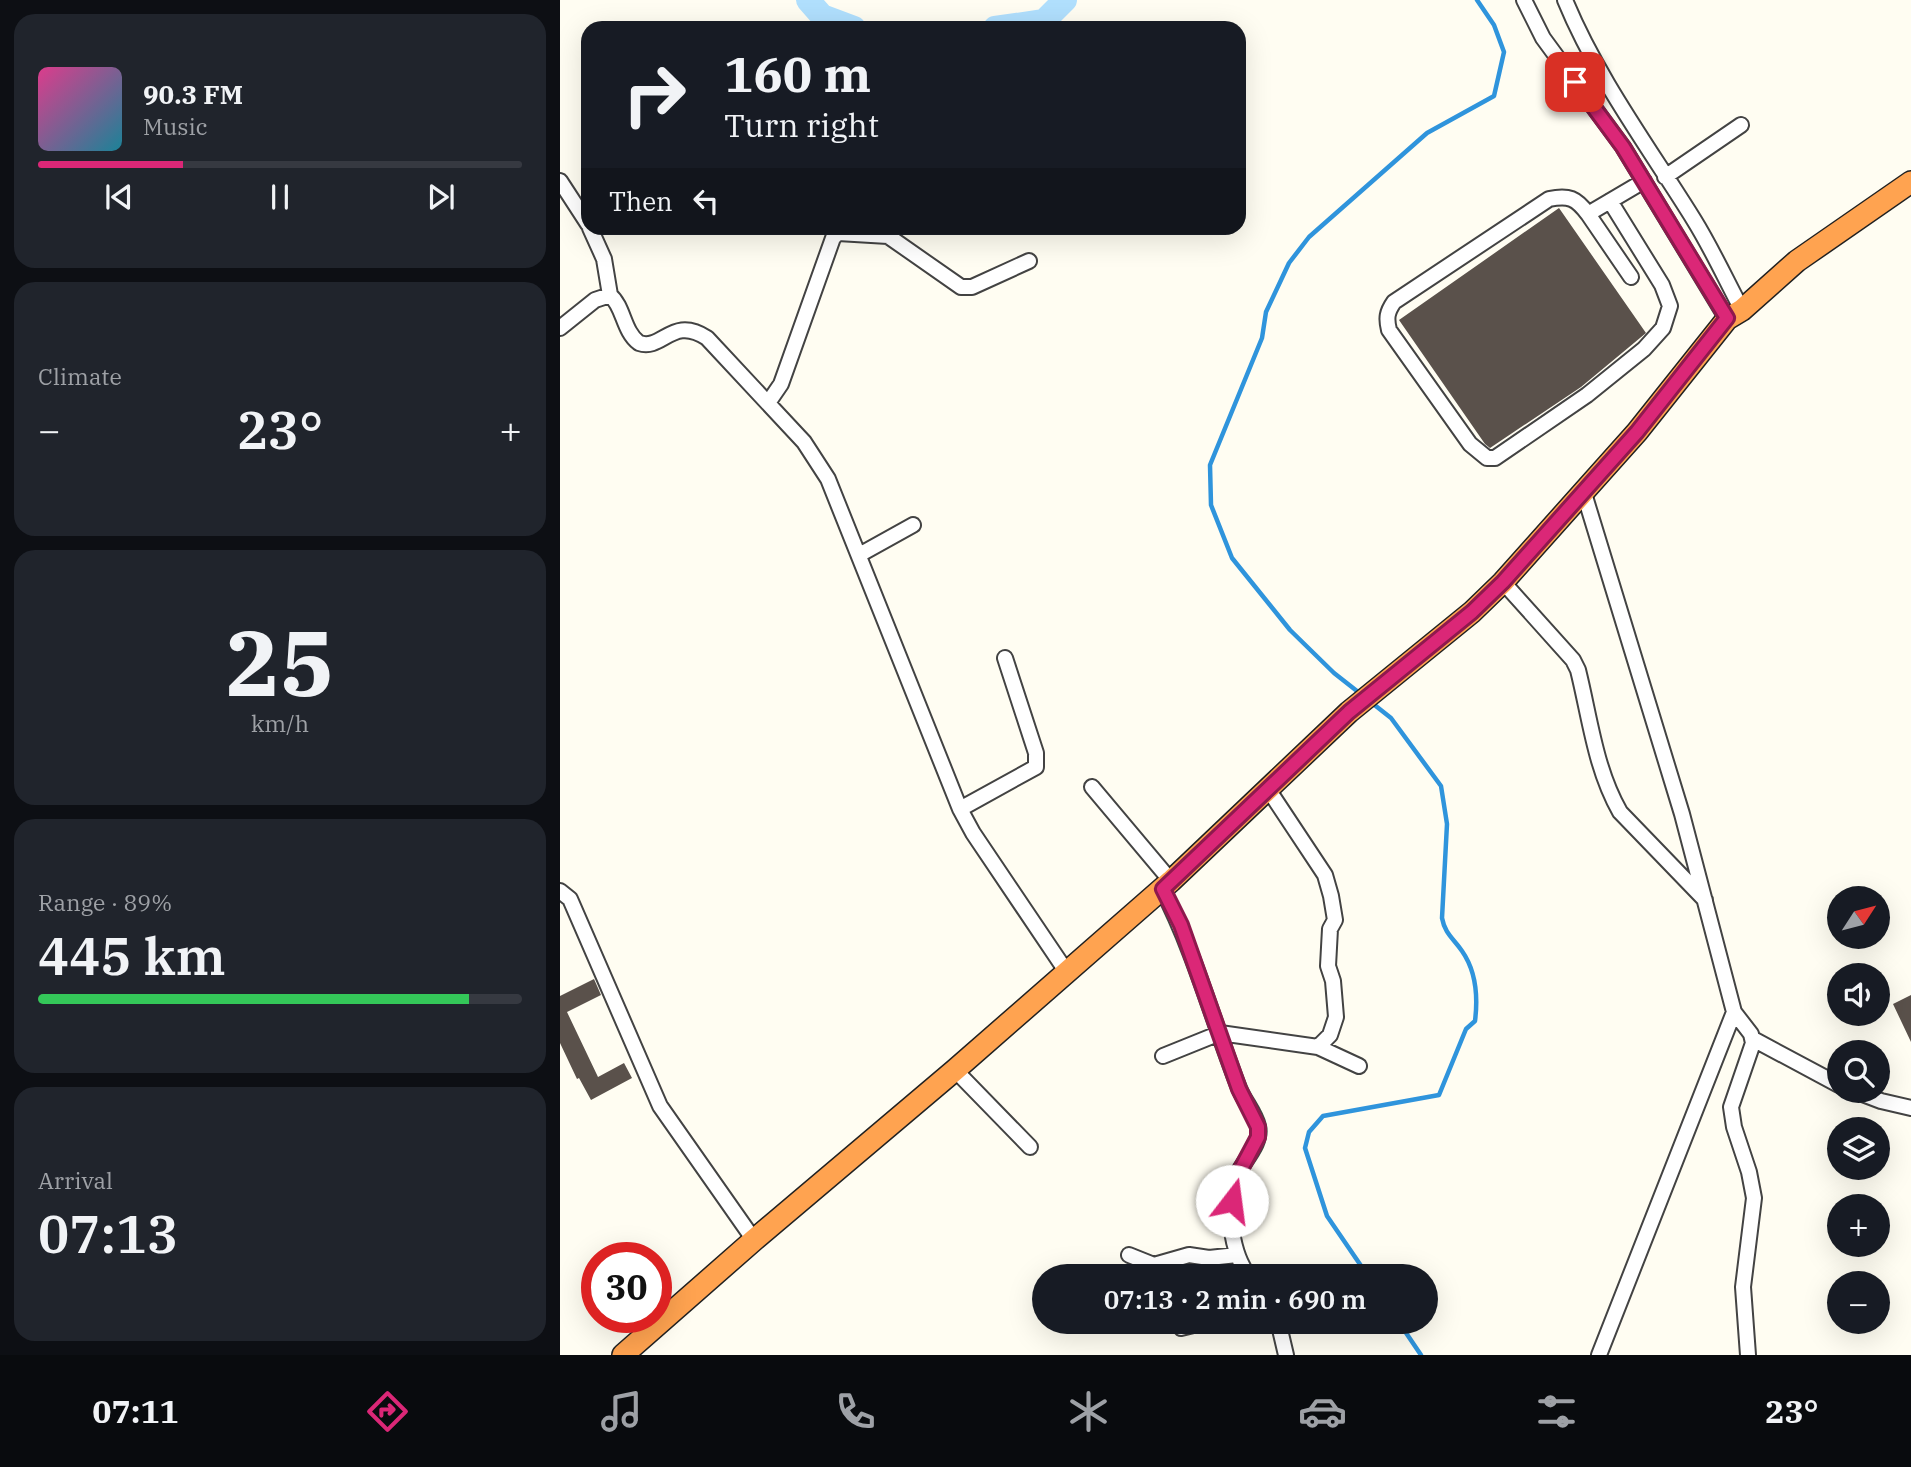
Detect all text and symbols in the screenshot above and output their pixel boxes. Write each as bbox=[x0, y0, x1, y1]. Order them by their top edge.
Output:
text: 160 m bbox=[724, 42, 871, 105]
icon: right bbox=[609, 49, 700, 140]
pin bbox=[1545, 52, 1605, 112]
icon: arrive bbox=[1556, 63, 1594, 101]
text: 90.3 FM bbox=[143, 77, 243, 111]
text: Turn right bbox=[724, 104, 879, 146]
text: Music bbox=[143, 111, 208, 141]
icon: previous bbox=[100, 178, 138, 216]
icon: pause bbox=[261, 178, 299, 216]
icon: next bbox=[422, 178, 460, 216]
icon: left bbox=[687, 182, 725, 220]
text: Then bbox=[609, 184, 673, 218]
text: Climate bbox=[38, 361, 122, 391]
text: 23° bbox=[237, 396, 323, 463]
text: − bbox=[38, 405, 61, 454]
text: + bbox=[499, 405, 522, 454]
text: 25 bbox=[225, 603, 335, 721]
text: km/h bbox=[251, 708, 309, 738]
north arrow bbox=[1827, 886, 1890, 948]
map controls bbox=[1827, 886, 1890, 1334]
text: Range · 89% bbox=[38, 887, 172, 917]
text: 445 km bbox=[38, 922, 226, 989]
button: sound bbox=[1827, 963, 1890, 1026]
button: search bbox=[1827, 1040, 1890, 1103]
button: layers bbox=[1827, 1117, 1890, 1180]
position arrow bbox=[1195, 1164, 1269, 1238]
text: Arrival bbox=[38, 1165, 113, 1195]
button: + bbox=[1827, 1194, 1890, 1257]
text: 07:13 bbox=[38, 1200, 178, 1267]
speed limit sign: 30 bbox=[581, 1242, 672, 1333]
button: − bbox=[1827, 1271, 1890, 1334]
text: 07:13 · 2 min · 690 m bbox=[1104, 1282, 1366, 1316]
icon: directions bbox=[363, 1387, 412, 1436]
icon: music bbox=[597, 1387, 646, 1436]
icon: phone bbox=[831, 1387, 880, 1436]
icon: climate bbox=[1064, 1387, 1113, 1436]
icon: car bbox=[1298, 1387, 1347, 1436]
icon: filters bbox=[1532, 1387, 1581, 1436]
text: 07:11 bbox=[92, 1390, 179, 1432]
text: 23° bbox=[1765, 1390, 1819, 1432]

